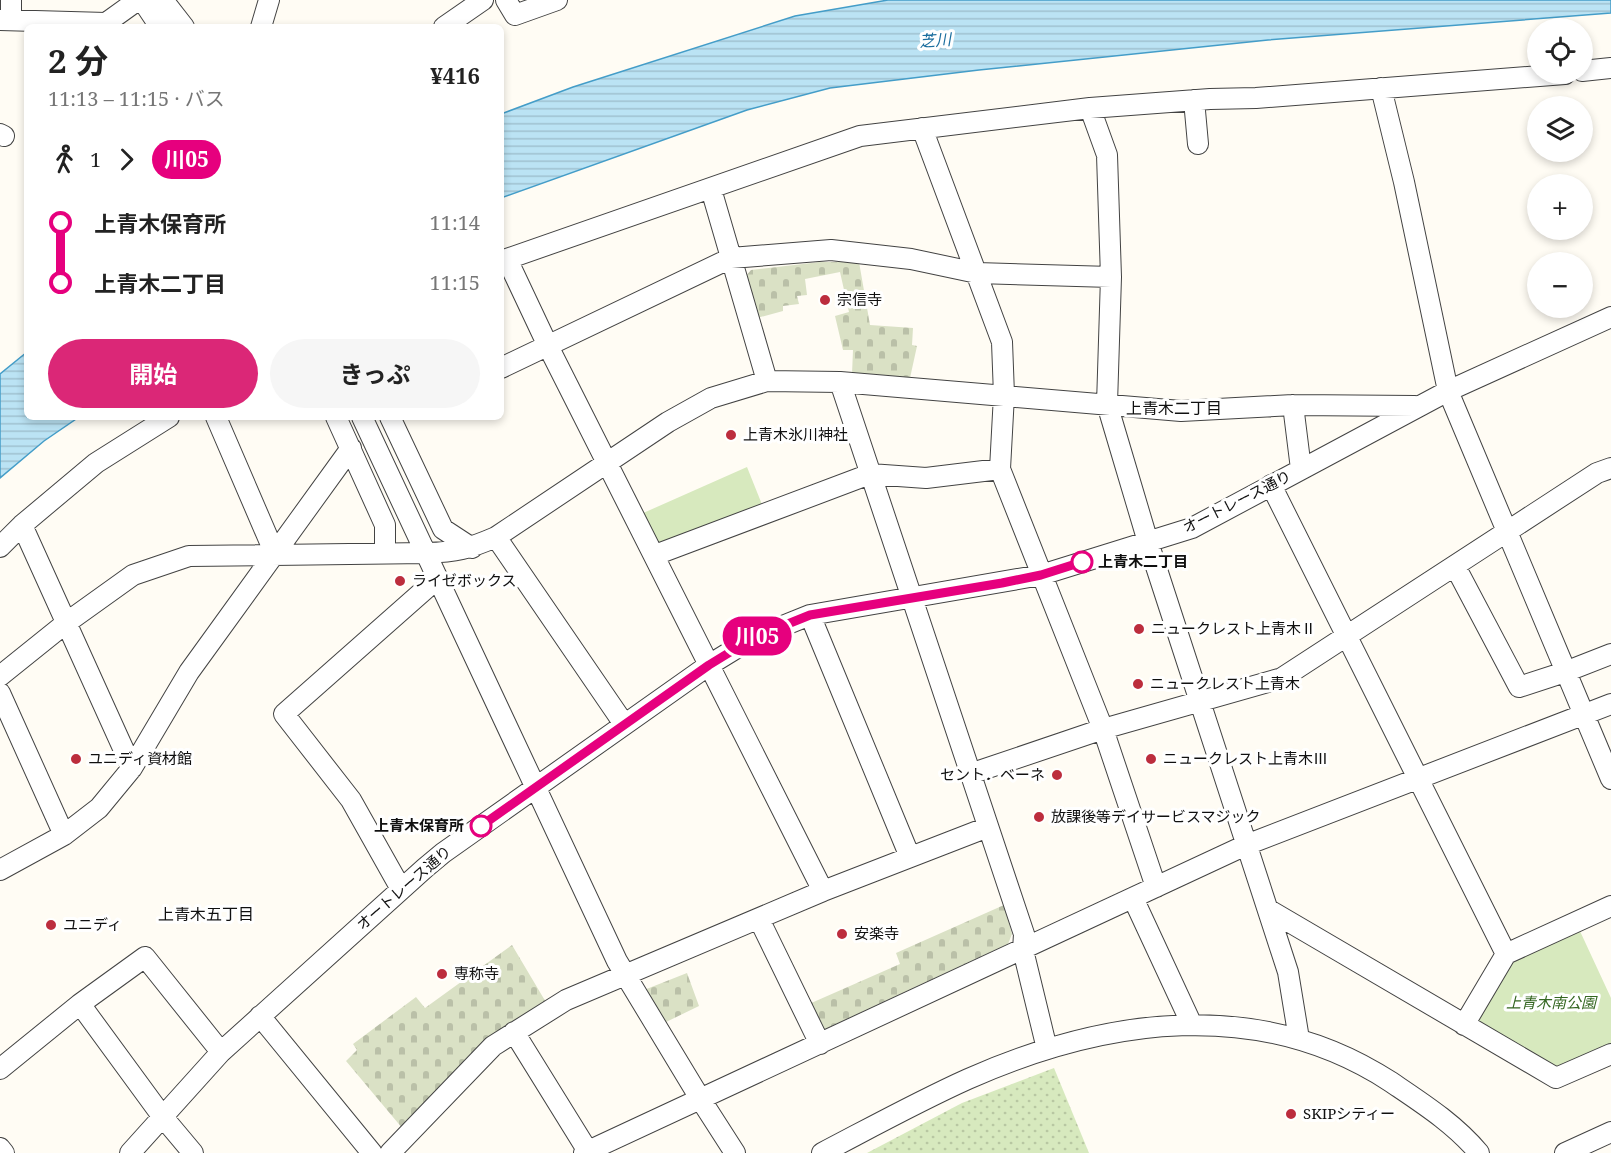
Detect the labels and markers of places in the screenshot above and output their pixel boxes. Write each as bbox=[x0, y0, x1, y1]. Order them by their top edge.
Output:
place label: 宗信寺 bbox=[837, 289, 882, 309]
marker: 宗信寺 bbox=[818, 293, 832, 307]
place label: 上青木氷川神社 bbox=[743, 424, 848, 444]
marker: 上青木氷川神社 bbox=[724, 428, 738, 442]
marker: 上青木二丁目 bbox=[1071, 551, 1093, 573]
place label: 上青木二丁目 bbox=[1098, 551, 1188, 571]
place label: ライゼボックス bbox=[412, 570, 517, 590]
marker: ライゼボックス bbox=[393, 574, 407, 588]
place label: ニュークレスト上青木Ⅱ bbox=[1151, 618, 1316, 638]
marker: ニュークレスト上青木Ⅱ bbox=[1132, 622, 1146, 636]
place label: ニュークレスト上青木 bbox=[1150, 673, 1300, 693]
marker: ニュークレスト上青木 bbox=[1131, 677, 1145, 691]
place label: ユニディ資材館 bbox=[88, 748, 192, 768]
place label: ニュークレスト上青木Ⅲ bbox=[1163, 748, 1328, 768]
marker: ユニディ資材館 bbox=[69, 752, 83, 766]
marker: ニュークレスト上青木Ⅲ bbox=[1144, 752, 1158, 766]
place label: セント．ベーネ bbox=[940, 764, 1045, 784]
marker: セント．ベーネ bbox=[1050, 768, 1064, 782]
place label: 放課後等デイサービスマジック bbox=[1051, 806, 1261, 826]
marker: 放課後等デイサービスマジック bbox=[1032, 810, 1046, 824]
place label: 上青木保育所 bbox=[374, 815, 464, 835]
marker: 上青木保育所 bbox=[470, 815, 492, 837]
place label: ユニディ bbox=[63, 914, 122, 934]
marker: ユニディ bbox=[44, 918, 58, 932]
place label: 安楽寺 bbox=[854, 923, 899, 943]
marker: 安楽寺 bbox=[835, 927, 849, 941]
place label: 専称寺 bbox=[454, 963, 499, 983]
marker: 専称寺 bbox=[435, 967, 449, 981]
place label: SKIPシティー bbox=[1303, 1103, 1395, 1123]
marker: SKIPシティー bbox=[1284, 1107, 1298, 1121]

